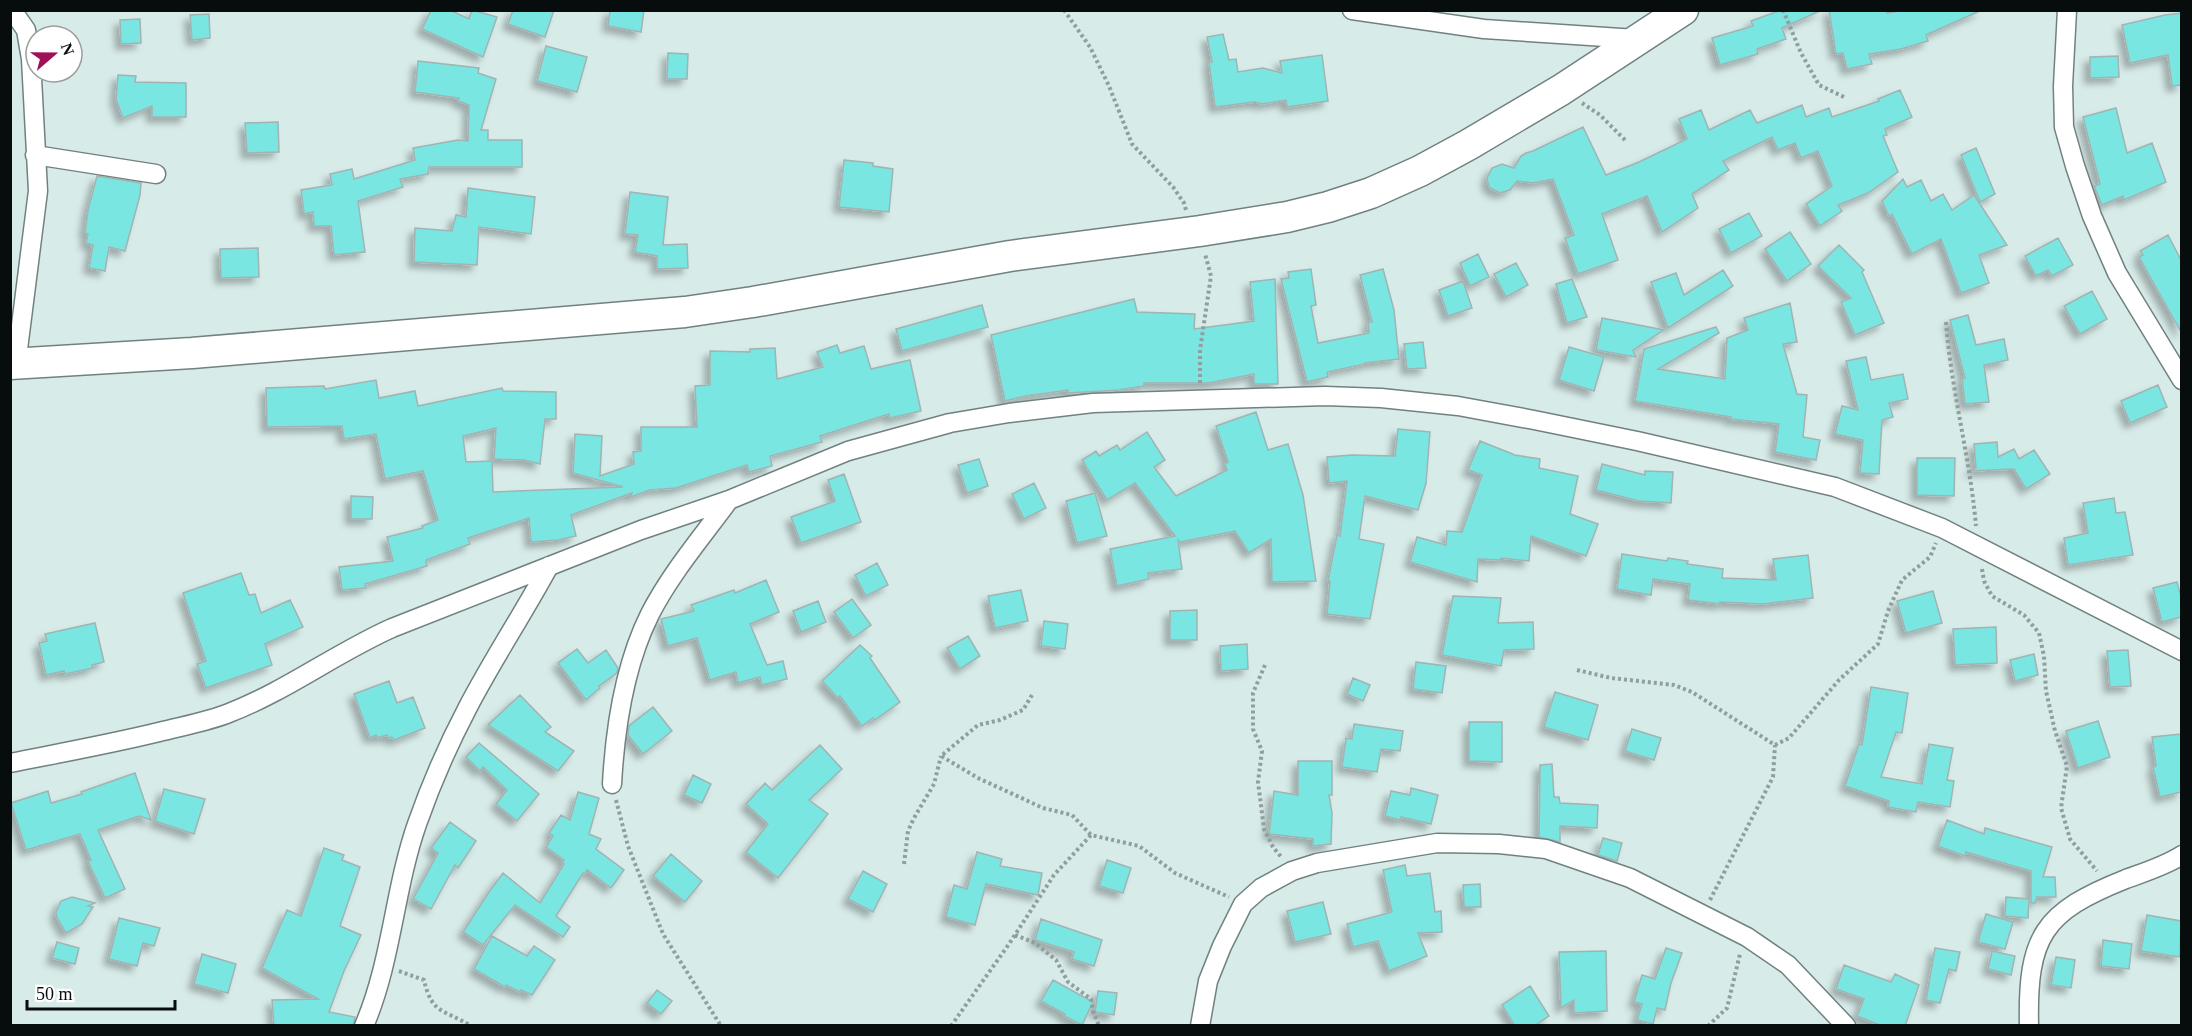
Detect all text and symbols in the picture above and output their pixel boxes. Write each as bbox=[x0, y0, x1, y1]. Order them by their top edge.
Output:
north arrow bbox=[24, 24, 84, 84]
text: N bbox=[58, 41, 78, 58]
scale bar bbox=[27, 973, 176, 1011]
text: 50 m bbox=[36, 984, 73, 1004]

